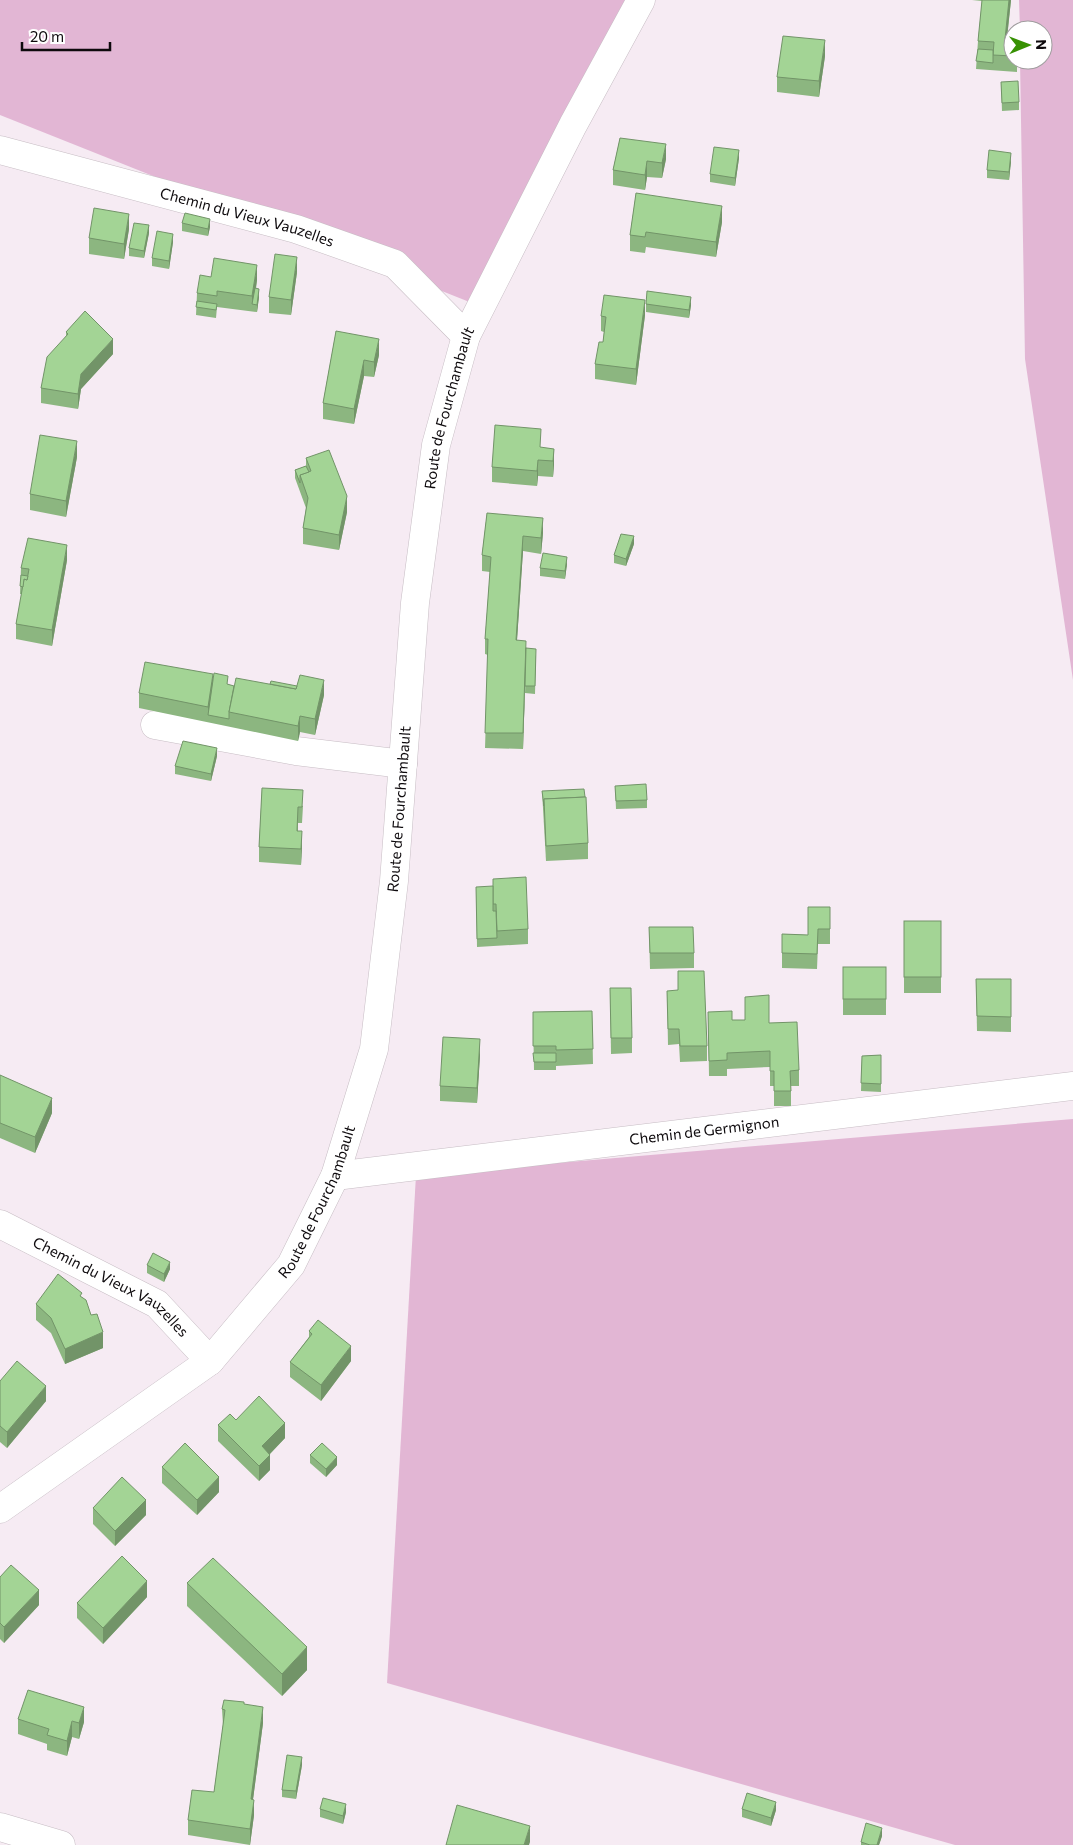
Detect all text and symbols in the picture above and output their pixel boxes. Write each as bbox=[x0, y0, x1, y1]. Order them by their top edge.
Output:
scale bar bbox=[22, 20, 110, 52]
north arrow bbox=[1003, 20, 1053, 70]
text: 20 m bbox=[30, 27, 64, 45]
text: N bbox=[1033, 39, 1050, 50]
street label: Chemin du Vieux Vauzelles bbox=[158, 183, 337, 250]
street label: Route de Fourchambault bbox=[420, 323, 477, 490]
street label: Route de Fourchambault bbox=[383, 725, 414, 893]
street label: Chemin de Germignon bbox=[628, 1112, 780, 1148]
street label: Route de Fourchambault bbox=[274, 1123, 358, 1282]
street label: Chemin du Vieux Vauzelles bbox=[30, 1232, 193, 1340]

